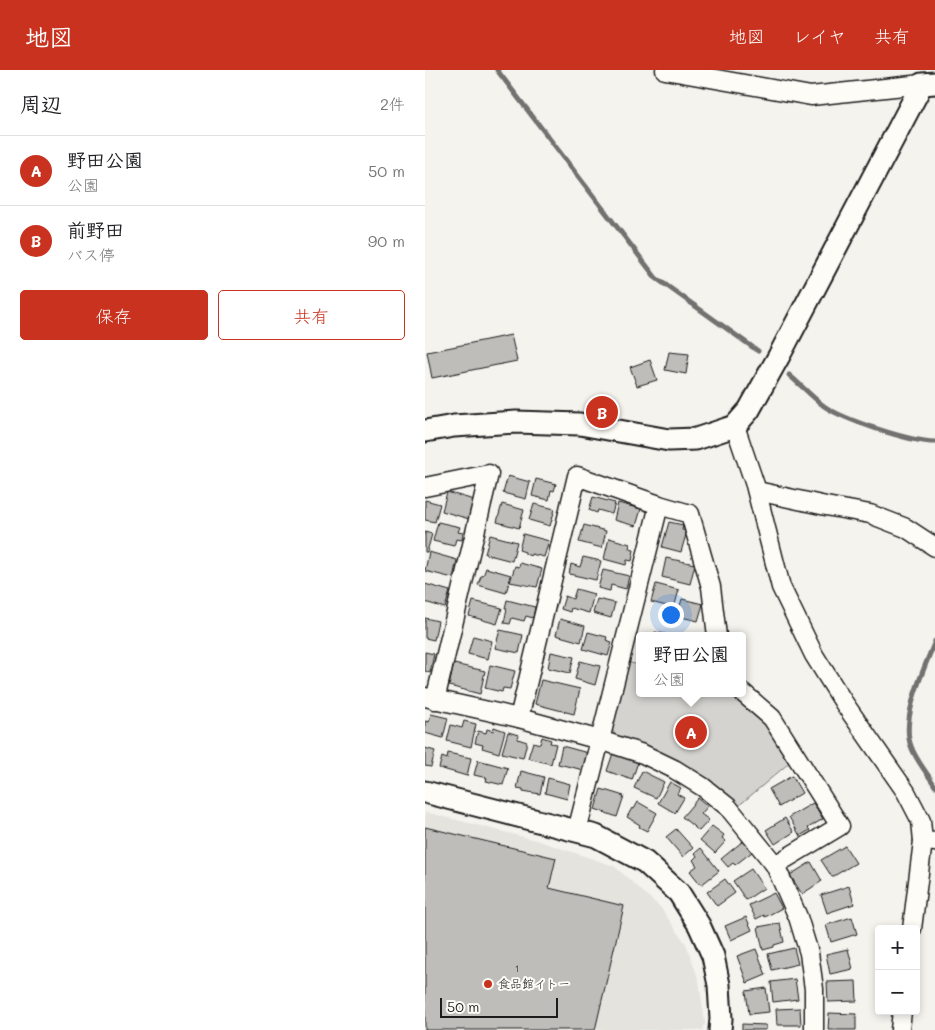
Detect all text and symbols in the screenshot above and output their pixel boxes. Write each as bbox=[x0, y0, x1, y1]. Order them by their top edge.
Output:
text: 地図 bbox=[25, 21, 73, 52]
text: 地図 bbox=[729, 24, 765, 48]
text: レイヤ bbox=[793, 24, 846, 48]
text: 共有 bbox=[874, 24, 910, 48]
text: 周辺 bbox=[20, 90, 62, 117]
text: 2件 bbox=[380, 93, 405, 114]
text: 野田公園 bbox=[67, 147, 143, 172]
text: A bbox=[30, 160, 42, 181]
text: 50 m bbox=[368, 160, 405, 181]
text: 公園 bbox=[67, 174, 99, 195]
text: 前野田 bbox=[67, 217, 124, 242]
text: B bbox=[31, 230, 41, 251]
text: 90 m bbox=[368, 230, 405, 251]
text: バス停 bbox=[67, 244, 115, 265]
button: 保存 bbox=[20, 290, 208, 340]
button: 共有 bbox=[218, 290, 405, 340]
pin: B bbox=[586, 393, 618, 431]
your location bbox=[658, 602, 684, 628]
popup bbox=[636, 632, 746, 697]
text: 野田公園 bbox=[653, 641, 729, 666]
text: 公園 bbox=[653, 668, 685, 689]
pin: A bbox=[675, 713, 707, 751]
map controls bbox=[875, 925, 920, 1015]
button: + bbox=[875, 925, 920, 970]
house number: 1 bbox=[515, 961, 519, 975]
button: − bbox=[875, 970, 920, 1015]
place label: 食品館イトー bbox=[498, 975, 570, 991]
marker: 食品館イトー bbox=[482, 978, 494, 990]
scale bar bbox=[440, 995, 557, 1018]
text: 50 m bbox=[447, 997, 479, 1016]

